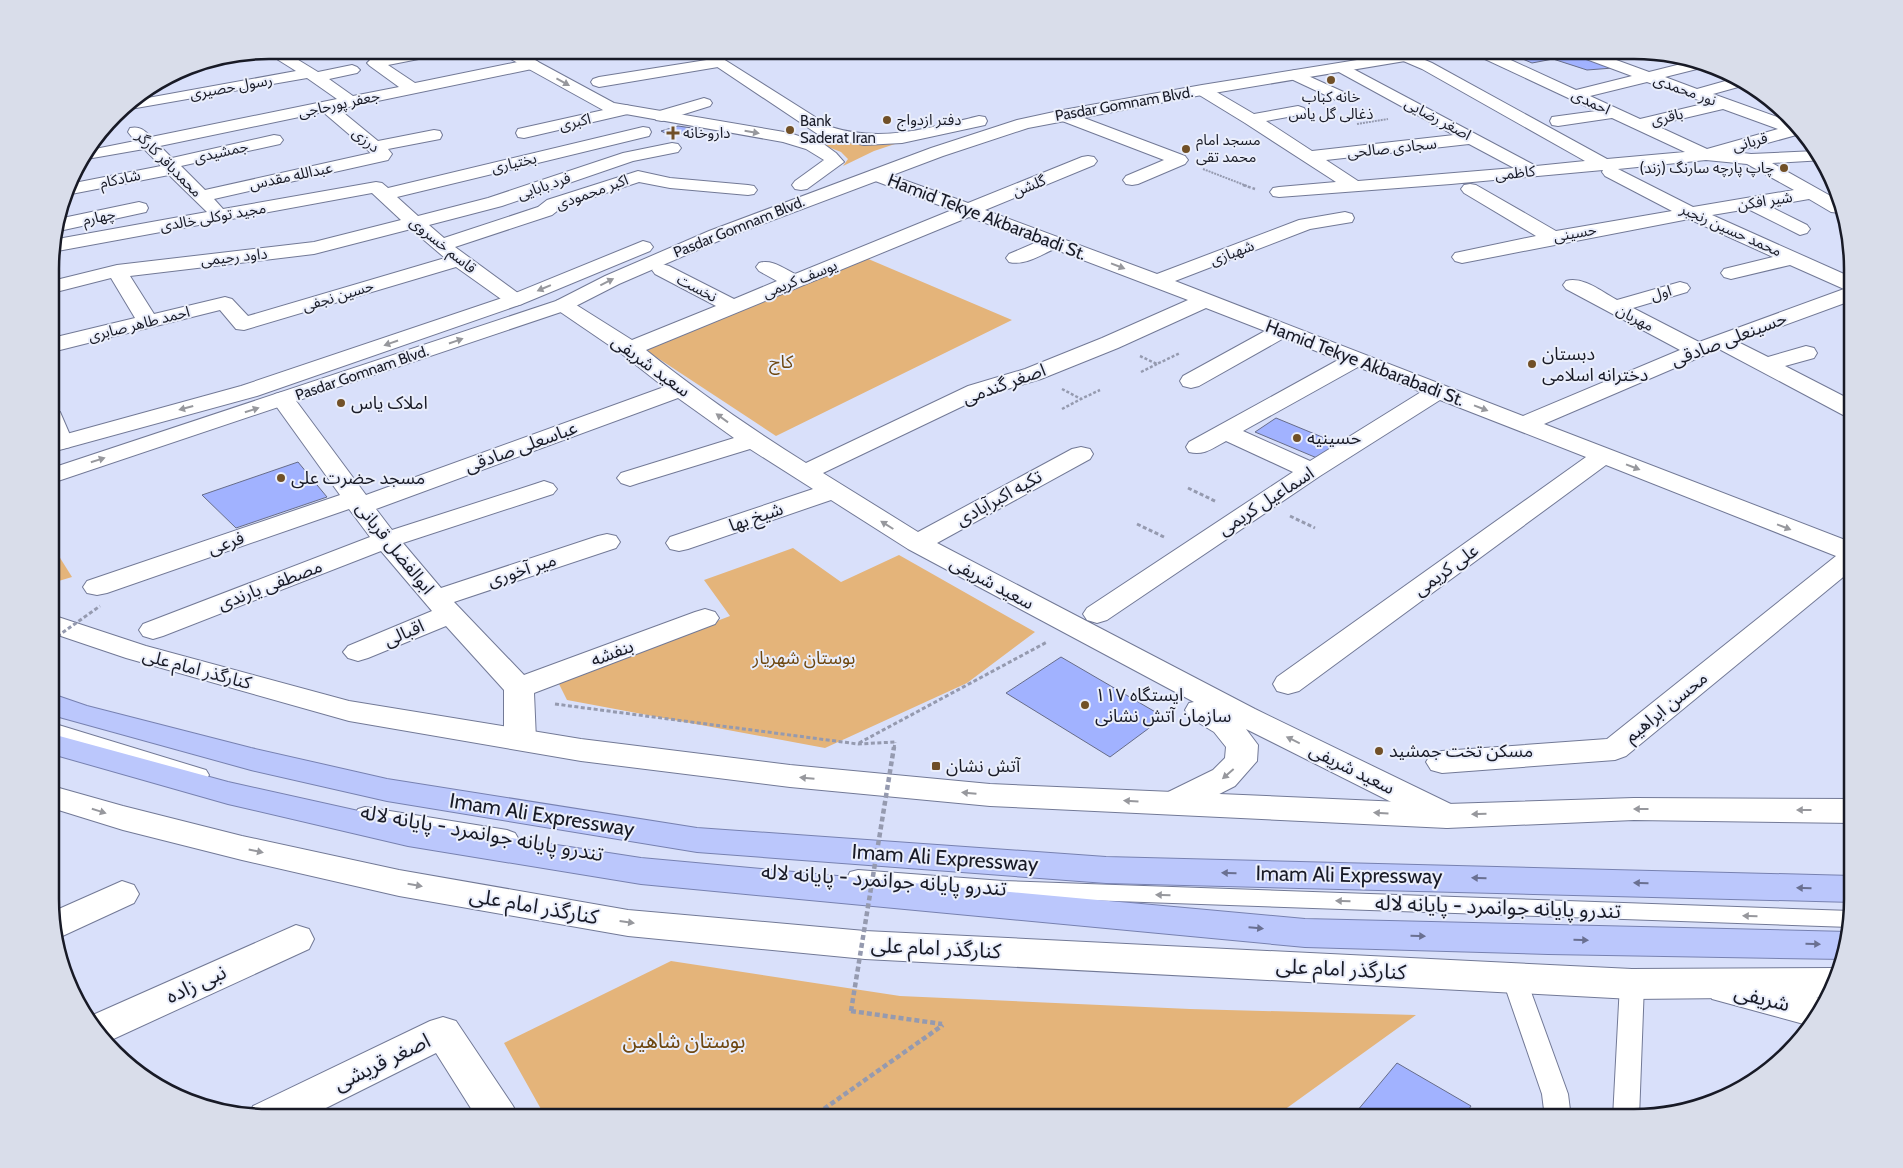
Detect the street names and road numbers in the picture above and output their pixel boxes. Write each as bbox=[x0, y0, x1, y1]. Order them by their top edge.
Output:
street label: نور محمدی bbox=[1651, 70, 1719, 110]
street label: رسول حصیری bbox=[188, 71, 274, 103]
street label: Pasdar Gomnam Blvd. bbox=[1054, 83, 1194, 125]
street label: احمدی bbox=[1569, 85, 1613, 119]
street label: جعفر پورحاجی bbox=[297, 87, 382, 123]
street label: اصغر رضایی bbox=[1402, 94, 1474, 144]
street label: باقری bbox=[1649, 105, 1685, 129]
street label: اکبری bbox=[557, 110, 593, 134]
street label: درزی bbox=[349, 124, 383, 156]
street label: محمدباقر کارگر bbox=[131, 126, 206, 201]
street label: قربانی bbox=[1730, 129, 1770, 155]
street label: سجادی صالحی bbox=[1346, 134, 1438, 162]
street label: جمشیدی bbox=[192, 137, 250, 167]
street label: بختیاری bbox=[490, 149, 538, 177]
street label: عبدالله مقدس bbox=[248, 158, 335, 194]
street label: کاظمی bbox=[1494, 162, 1537, 184]
street label: شادکام bbox=[98, 166, 143, 194]
street label: فرد بابایی bbox=[515, 168, 573, 203]
street label: Hamid Tekye Akbarabadi St. bbox=[885, 169, 1089, 265]
street label: اکبر محمودی bbox=[553, 171, 631, 213]
street label: گلشن bbox=[1010, 171, 1049, 201]
street label: شیر افکن bbox=[1736, 188, 1794, 214]
street label: Pasdar Gomnam Blvd. bbox=[671, 192, 807, 262]
street label: مجید توکلی خالدی bbox=[158, 199, 268, 235]
street label: محمد حسین رنجبر bbox=[1677, 199, 1784, 260]
street label: چهارم bbox=[81, 205, 118, 231]
street label: قاسم خسروی bbox=[405, 213, 480, 279]
street label: حسینی bbox=[1552, 220, 1598, 246]
street label: شهبازی bbox=[1207, 236, 1257, 270]
street label: داود رحیمی bbox=[200, 245, 268, 269]
street label: یوسف کریمی bbox=[760, 256, 840, 302]
street label: نخست bbox=[674, 270, 720, 306]
street label: حسین نجفی bbox=[300, 277, 376, 315]
street label: اول bbox=[1649, 281, 1673, 305]
street label: مهربان bbox=[1613, 301, 1657, 335]
street label: احمد طاهر صابری bbox=[86, 303, 192, 345]
street label: حسینعلی صادقی bbox=[1668, 307, 1790, 371]
street label: Hamid Tekye Akbarabadi St. bbox=[1263, 315, 1467, 411]
street label: سعید شریفی bbox=[607, 330, 695, 402]
street label: Pasdar Gomnam Blvd. bbox=[293, 342, 431, 404]
street label: اصغر گندمی bbox=[959, 359, 1049, 409]
street label: عباسعلی صادقی bbox=[462, 416, 580, 478]
street label: اسماعیل کریمی bbox=[1214, 462, 1318, 540]
street label: تکیه اکبرآبادی bbox=[952, 465, 1046, 531]
street label: ابوالفضل قربانی bbox=[351, 497, 439, 599]
street label: شیخ بها bbox=[726, 498, 787, 538]
street label: فرعی bbox=[205, 527, 247, 559]
street label: علی کریمی bbox=[1409, 539, 1483, 601]
street label: میر آخوری bbox=[485, 549, 559, 591]
street label: سعید شریفی bbox=[946, 552, 1038, 614]
street label: مصطفی یارندی bbox=[215, 555, 325, 615]
street label: اقبالی bbox=[381, 615, 427, 651]
street label: بنفشه bbox=[588, 635, 636, 671]
street label: کنارگذر امام علی bbox=[139, 644, 254, 697]
street label: محسن ابراهیم bbox=[1620, 667, 1713, 749]
street label: سعید شریفی bbox=[1306, 739, 1398, 799]
street label: Imam Ali Expressway bbox=[448, 788, 637, 842]
street label: تندرو پایانه جوانمرد - پایانه لاله bbox=[358, 799, 605, 867]
street label: Imam Ali Expressway bbox=[851, 839, 1040, 877]
street label: تندرو پایانه جوانمرد - پایانه لاله bbox=[760, 858, 1008, 902]
street label: Imam Ali Expressway bbox=[1255, 860, 1443, 889]
street label: کنارگذر امام علی bbox=[467, 882, 601, 933]
street label: تندرو پایانه جوانمرد - پایانه لاله bbox=[1375, 890, 1621, 924]
street label: کنارگذر امام علی bbox=[870, 932, 1002, 967]
street label: کنارگذر امام علی bbox=[1275, 953, 1407, 988]
street label: نبی زاده bbox=[162, 959, 230, 1008]
street label: شریفی bbox=[1732, 979, 1792, 1016]
street label: اصغر قریشی bbox=[329, 1027, 434, 1096]

